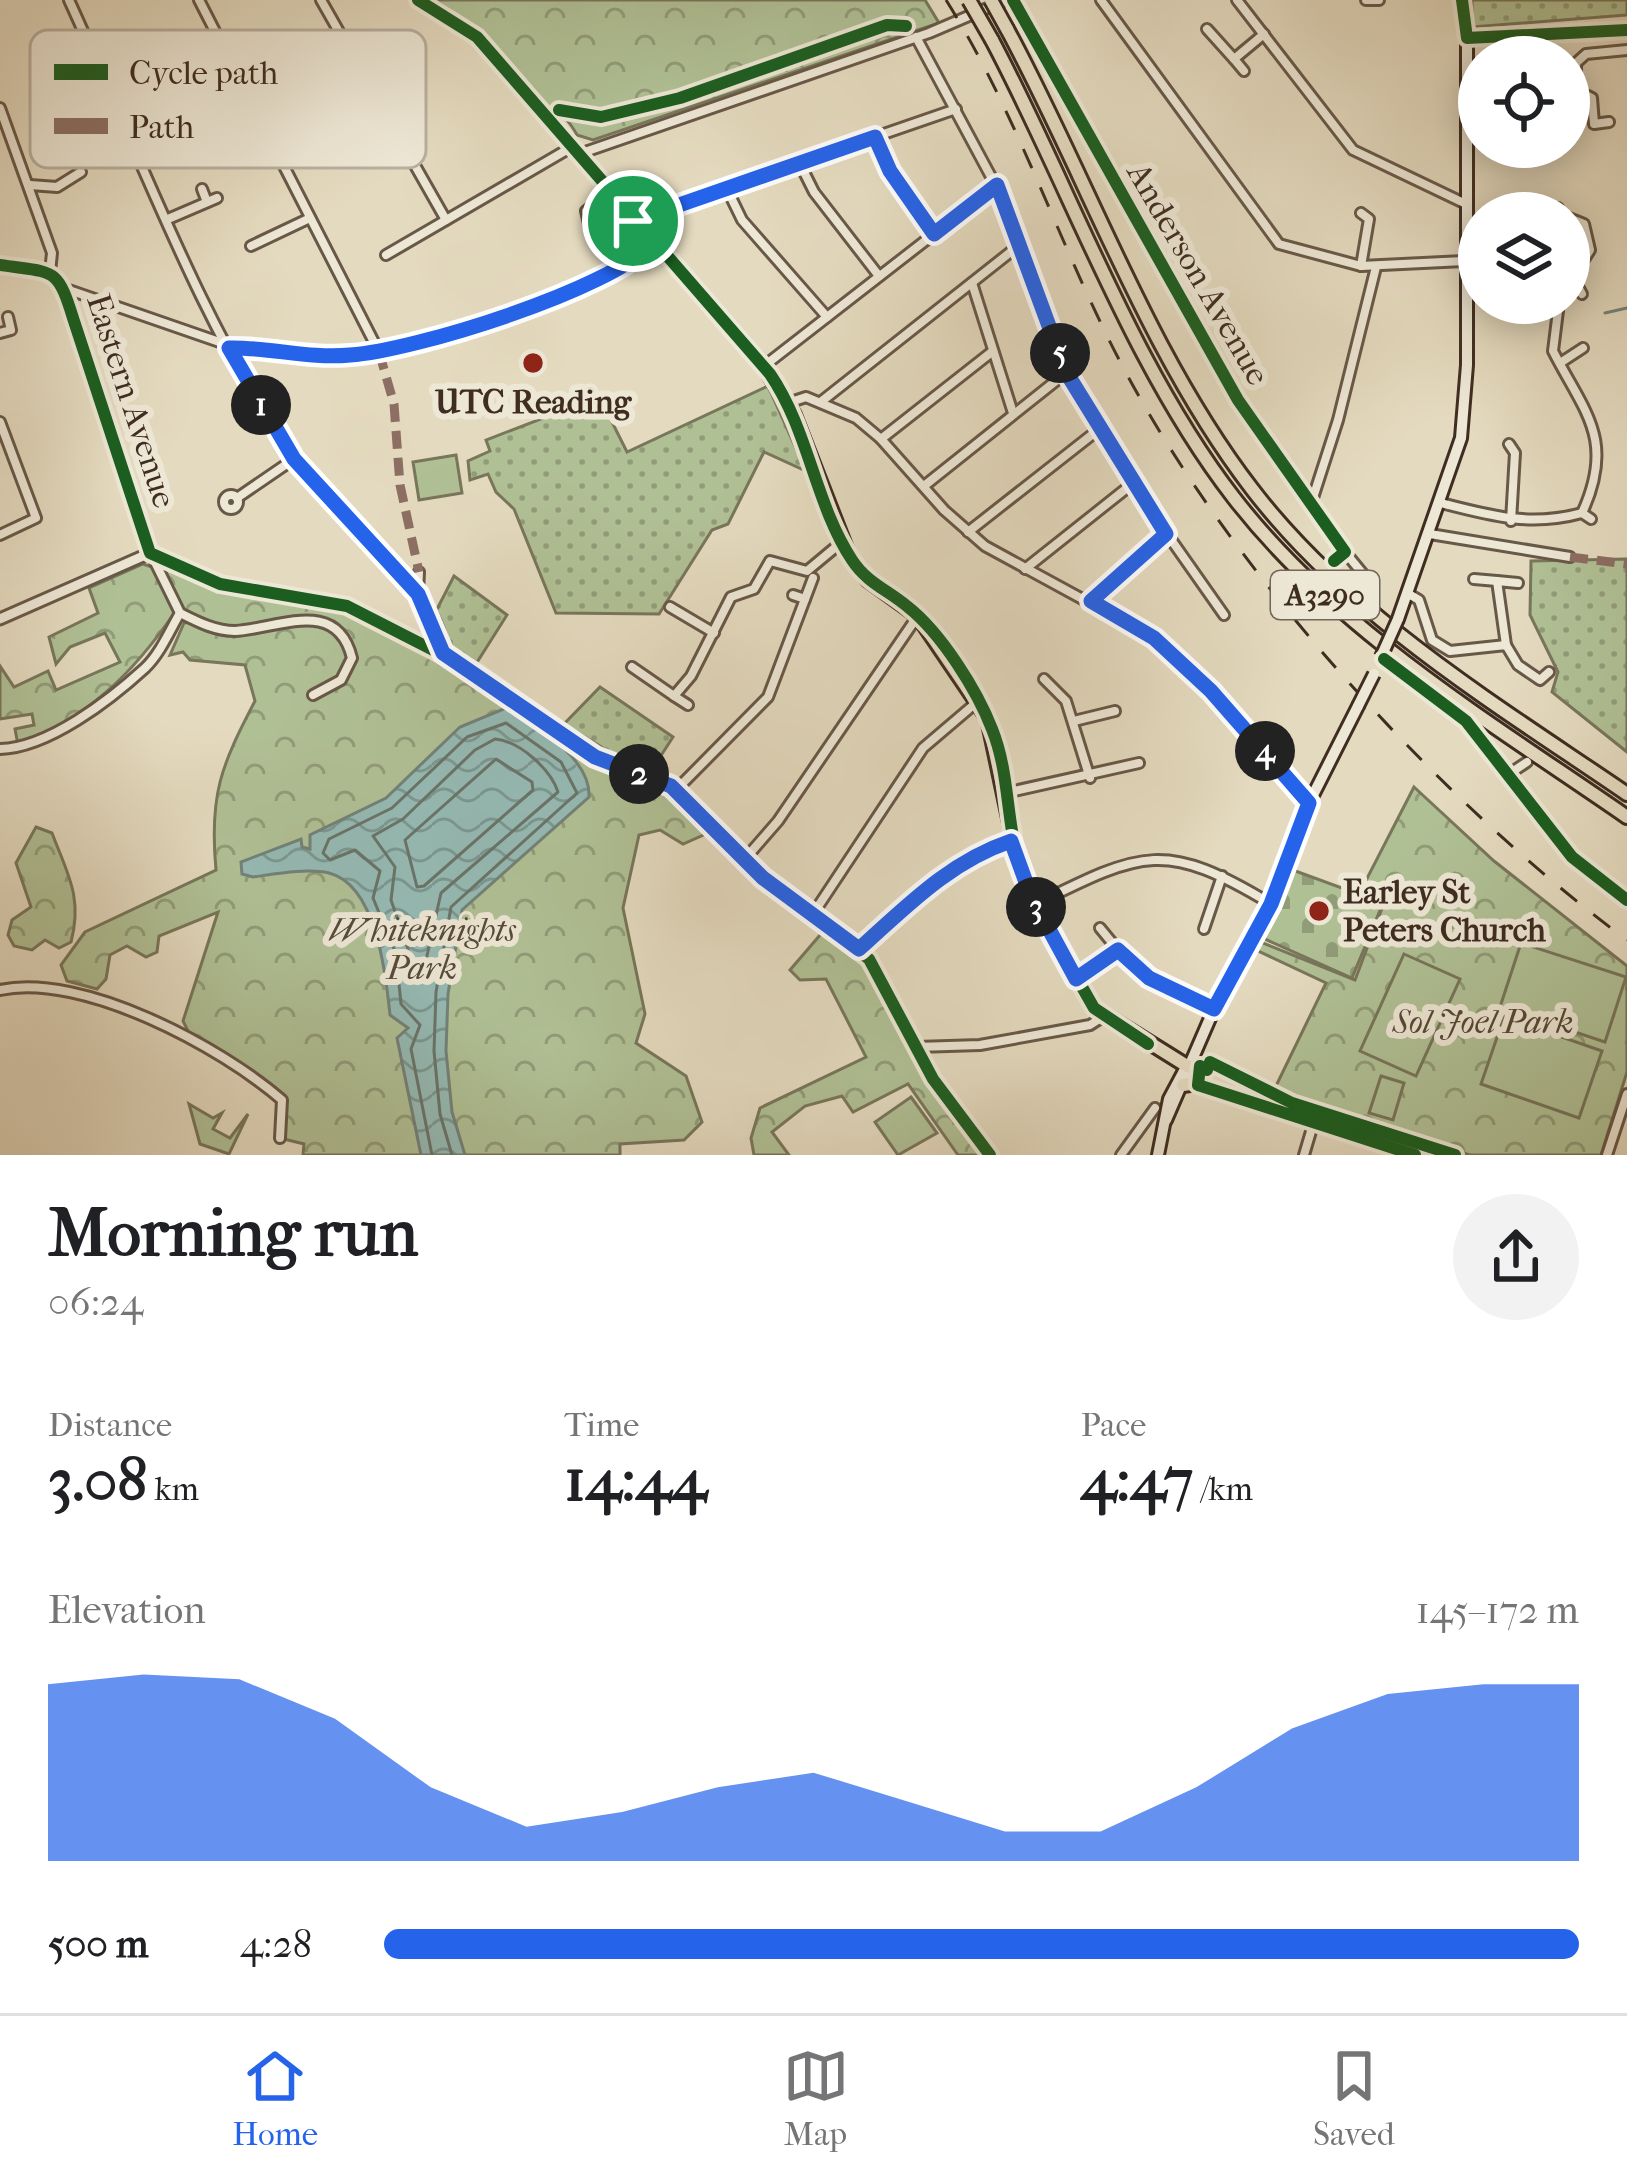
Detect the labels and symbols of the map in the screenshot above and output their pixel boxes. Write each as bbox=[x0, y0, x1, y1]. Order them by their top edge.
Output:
legend bbox=[30, 30, 426, 168]
text: Cycle path bbox=[129, 54, 279, 93]
text: Path bbox=[129, 108, 195, 147]
street label: Anderson Avenue bbox=[1118, 154, 1277, 392]
pin bbox=[582, 170, 684, 272]
street label: Eastern Avenue bbox=[78, 289, 184, 513]
pin: 5 bbox=[1030, 323, 1090, 383]
marker: UTC Reading bbox=[520, 350, 546, 376]
pin: 1 bbox=[231, 375, 291, 435]
place label: UTC Reading bbox=[435, 383, 633, 422]
road number: A3290 bbox=[1271, 571, 1379, 619]
pin: 4 bbox=[1235, 721, 1295, 781]
pin: 2 bbox=[609, 744, 669, 804]
place label: Earley St Peters Church bbox=[1343, 873, 1546, 950]
pin: 3 bbox=[1006, 877, 1066, 937]
marker: Earley St Peters Church bbox=[1306, 898, 1332, 924]
park label: Whiteknights Park bbox=[328, 911, 516, 988]
park label: Sol Joel Park bbox=[1391, 1003, 1574, 1042]

